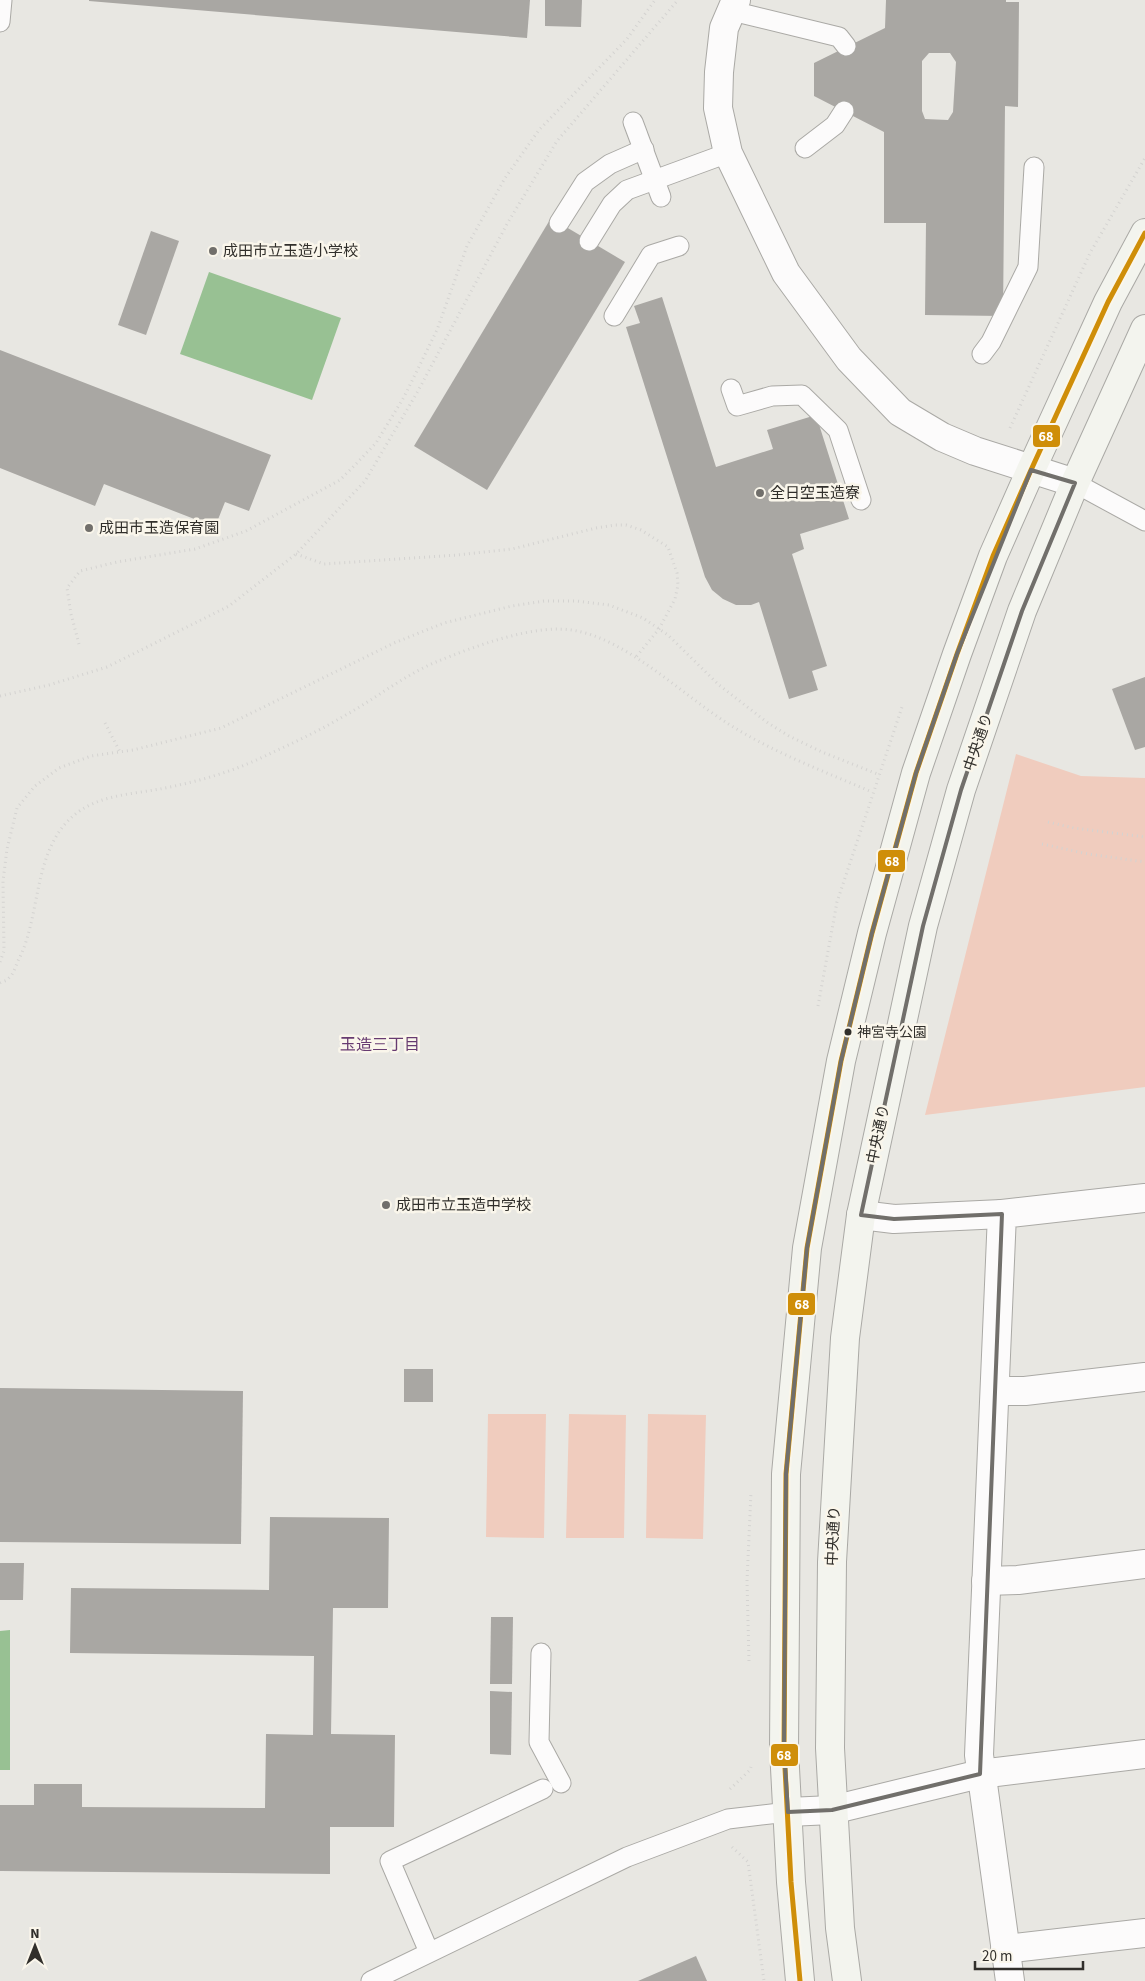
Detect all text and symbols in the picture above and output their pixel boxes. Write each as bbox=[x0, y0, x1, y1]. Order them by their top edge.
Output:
place label: 成田市立玉造小学校 bbox=[223, 241, 358, 262]
marker: 成田市立玉造小学校 bbox=[207, 245, 219, 257]
line badge: 68 bbox=[1032, 424, 1061, 448]
text: 68 bbox=[1039, 427, 1053, 447]
place label: 全日空玉造寮 bbox=[770, 483, 860, 504]
marker: 全日空玉造寮 bbox=[754, 487, 766, 499]
place label: 成田市玉造保育園 bbox=[99, 518, 219, 539]
marker: 成田市玉造保育園 bbox=[83, 522, 95, 534]
street label: 中央通り bbox=[959, 710, 998, 774]
line badge: 68 bbox=[877, 849, 906, 873]
text: 68 bbox=[885, 852, 899, 872]
place label: 神宮寺公園 bbox=[857, 1023, 927, 1043]
marker: 神宮寺公園 bbox=[843, 1027, 853, 1037]
district label: 玉造三丁目 bbox=[340, 1034, 420, 1056]
street label: 中央通り bbox=[862, 1103, 895, 1166]
place label: 成田市立玉造中学校 bbox=[396, 1195, 531, 1216]
marker: 成田市立玉造中学校 bbox=[380, 1199, 392, 1211]
line badge: 68 bbox=[787, 1292, 816, 1316]
text: 68 bbox=[795, 1295, 809, 1315]
street label: 中央通り bbox=[821, 1506, 846, 1567]
line badge: 68 bbox=[770, 1743, 799, 1767]
text: 68 bbox=[777, 1746, 791, 1766]
north arrow bbox=[10, 1921, 60, 1971]
text: N bbox=[30, 1924, 40, 1944]
scale bar bbox=[975, 1938, 1082, 1970]
text: 20 m bbox=[982, 1946, 1012, 1967]

